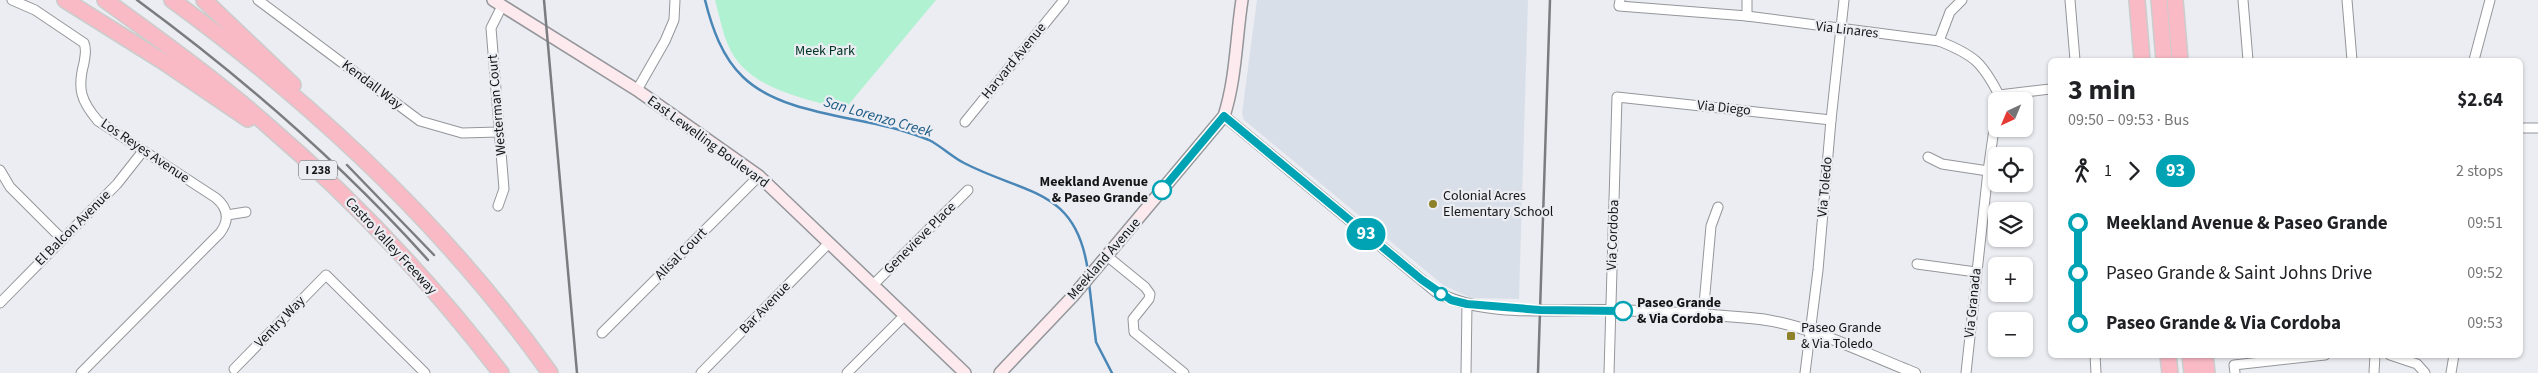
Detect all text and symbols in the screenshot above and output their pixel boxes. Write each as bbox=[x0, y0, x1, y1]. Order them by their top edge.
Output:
street label: Via Linares bbox=[1815, 16, 1880, 44]
street label: Harvard Avenue bbox=[977, 18, 1051, 103]
park label: Meek Park bbox=[795, 41, 855, 61]
street label: Westerman Court bbox=[483, 53, 511, 157]
street label: Kendall Way bbox=[337, 55, 407, 115]
text: 3 min bbox=[2068, 70, 2136, 110]
text: $2.64 bbox=[2457, 87, 2503, 114]
street label: East Lewelling Boulevard bbox=[643, 91, 773, 193]
water label: San Lorenzo Creek bbox=[821, 91, 936, 143]
north arrow bbox=[1988, 92, 2032, 138]
map controls bbox=[1988, 92, 2033, 357]
street label: Via Diego bbox=[1696, 95, 1752, 121]
text: 09:50 – 09:53 · Bus bbox=[2068, 109, 2189, 131]
street label: Los Reyes Avenue bbox=[97, 114, 193, 188]
button: locate bbox=[1988, 147, 2033, 192]
street label: Via Toledo bbox=[1812, 156, 1838, 218]
icon: walk bbox=[2068, 157, 2096, 185]
icon: forward bbox=[2120, 157, 2148, 185]
text: 93 bbox=[2166, 158, 2185, 183]
road number: I 238 bbox=[299, 160, 337, 180]
text: 1 bbox=[2104, 160, 2112, 182]
text: 2 stops bbox=[2456, 160, 2503, 182]
place label: Meekland Avenue & Paseo Grande bbox=[1039, 172, 1148, 208]
marker: Meekland Avenue & Paseo Grande bbox=[1152, 180, 1172, 200]
street label: El Balcon Avenue bbox=[31, 186, 115, 270]
place label: Colonial Acres Elementary School bbox=[1443, 186, 1554, 222]
street label: Castro Valley Freeway bbox=[340, 193, 442, 300]
street label: Genevieve Place bbox=[879, 197, 961, 279]
marker: Colonial Acres Elementary School bbox=[1427, 198, 1439, 210]
street label: Via Cordoba bbox=[1602, 199, 1624, 271]
button: layers bbox=[1988, 202, 2033, 247]
text: Meekland Avenue & Paseo Grande bbox=[2106, 210, 2388, 237]
text: 09:51 bbox=[2467, 212, 2503, 234]
street label: Meekland Avenue bbox=[1063, 214, 1145, 304]
line badge: 93 bbox=[1344, 218, 1388, 250]
text: 93 bbox=[1356, 221, 1376, 246]
street label: Alisal Court bbox=[650, 223, 712, 285]
button: + bbox=[1988, 257, 2033, 302]
text: Paseo Grande & Saint Johns Drive bbox=[2106, 260, 2372, 287]
text: 09:52 bbox=[2467, 262, 2503, 284]
street label: Via Granada bbox=[1959, 267, 1987, 339]
street label: Bar Avenue bbox=[735, 277, 795, 339]
unlabelled marker bbox=[1434, 287, 1448, 301]
street label: Ventry Way bbox=[250, 291, 310, 352]
place label: Paseo Grande & Via Cordoba bbox=[1637, 293, 1723, 329]
marker: Paseo Grande & Via Cordoba bbox=[1613, 301, 1633, 321]
text: Paseo Grande & Via Cordoba bbox=[2106, 310, 2341, 337]
button: − bbox=[1988, 312, 2033, 357]
text: 09:53 bbox=[2467, 312, 2503, 334]
place label: Paseo Grande & Via Toledo bbox=[1801, 318, 1881, 354]
marker: Paseo Grande & Via Toledo bbox=[1785, 330, 1797, 342]

